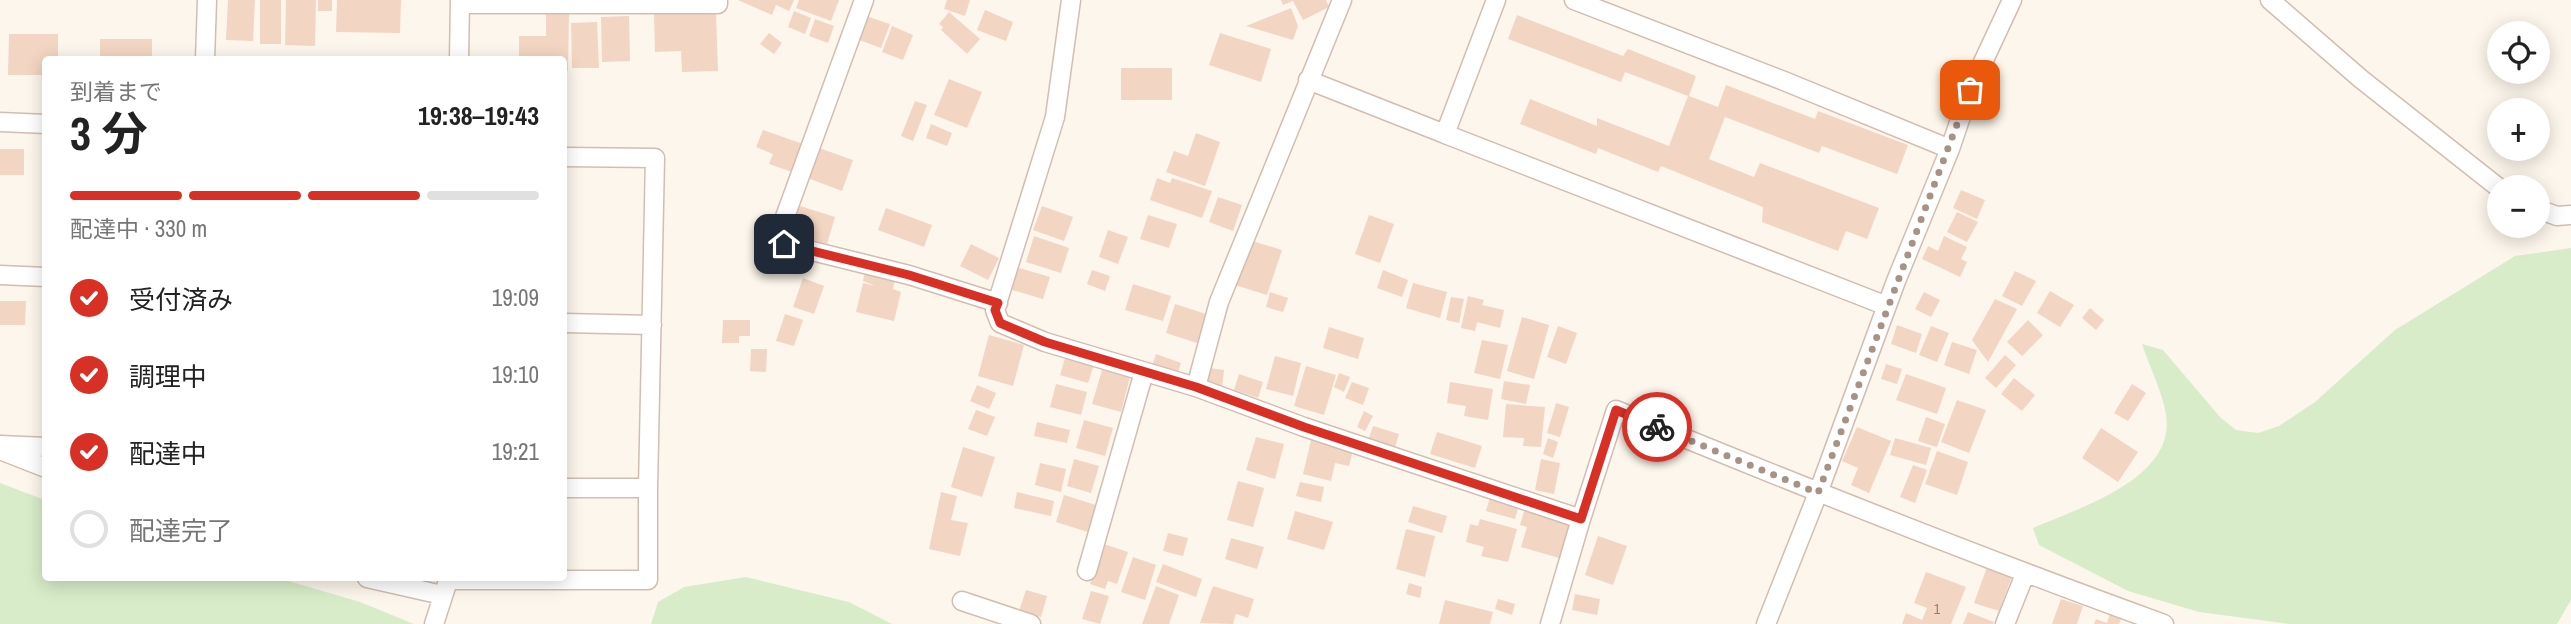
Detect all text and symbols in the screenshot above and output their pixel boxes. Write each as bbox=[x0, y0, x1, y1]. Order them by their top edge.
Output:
map controls bbox=[2487, 21, 2550, 238]
button: locate bbox=[2487, 21, 2550, 84]
pin bbox=[1940, 60, 2000, 120]
icon: bag bbox=[1951, 71, 1989, 109]
text: 到着まで bbox=[70, 76, 162, 107]
text: 19:38–19:43 bbox=[418, 98, 539, 133]
button: + bbox=[2487, 98, 2550, 161]
text: 3 分 bbox=[70, 102, 147, 164]
button: − bbox=[2487, 175, 2550, 238]
text: 配達中 · 330 m bbox=[70, 213, 207, 244]
pin bbox=[754, 214, 814, 274]
icon: home bbox=[765, 225, 803, 263]
icon: check bbox=[70, 279, 108, 317]
text: 受付済み bbox=[129, 282, 233, 317]
text: 19:09 bbox=[492, 282, 539, 313]
icon: check bbox=[70, 356, 108, 394]
text: 調理中 bbox=[129, 359, 207, 394]
text: 19:10 bbox=[492, 359, 539, 390]
courier bbox=[1622, 392, 1692, 462]
icon: bike bbox=[1638, 408, 1676, 446]
icon: check bbox=[70, 433, 108, 471]
text: 配達中 bbox=[129, 436, 207, 471]
text: 19:21 bbox=[492, 436, 539, 467]
text: 配達完了 bbox=[129, 513, 233, 548]
house number: 1 bbox=[1934, 600, 1941, 618]

